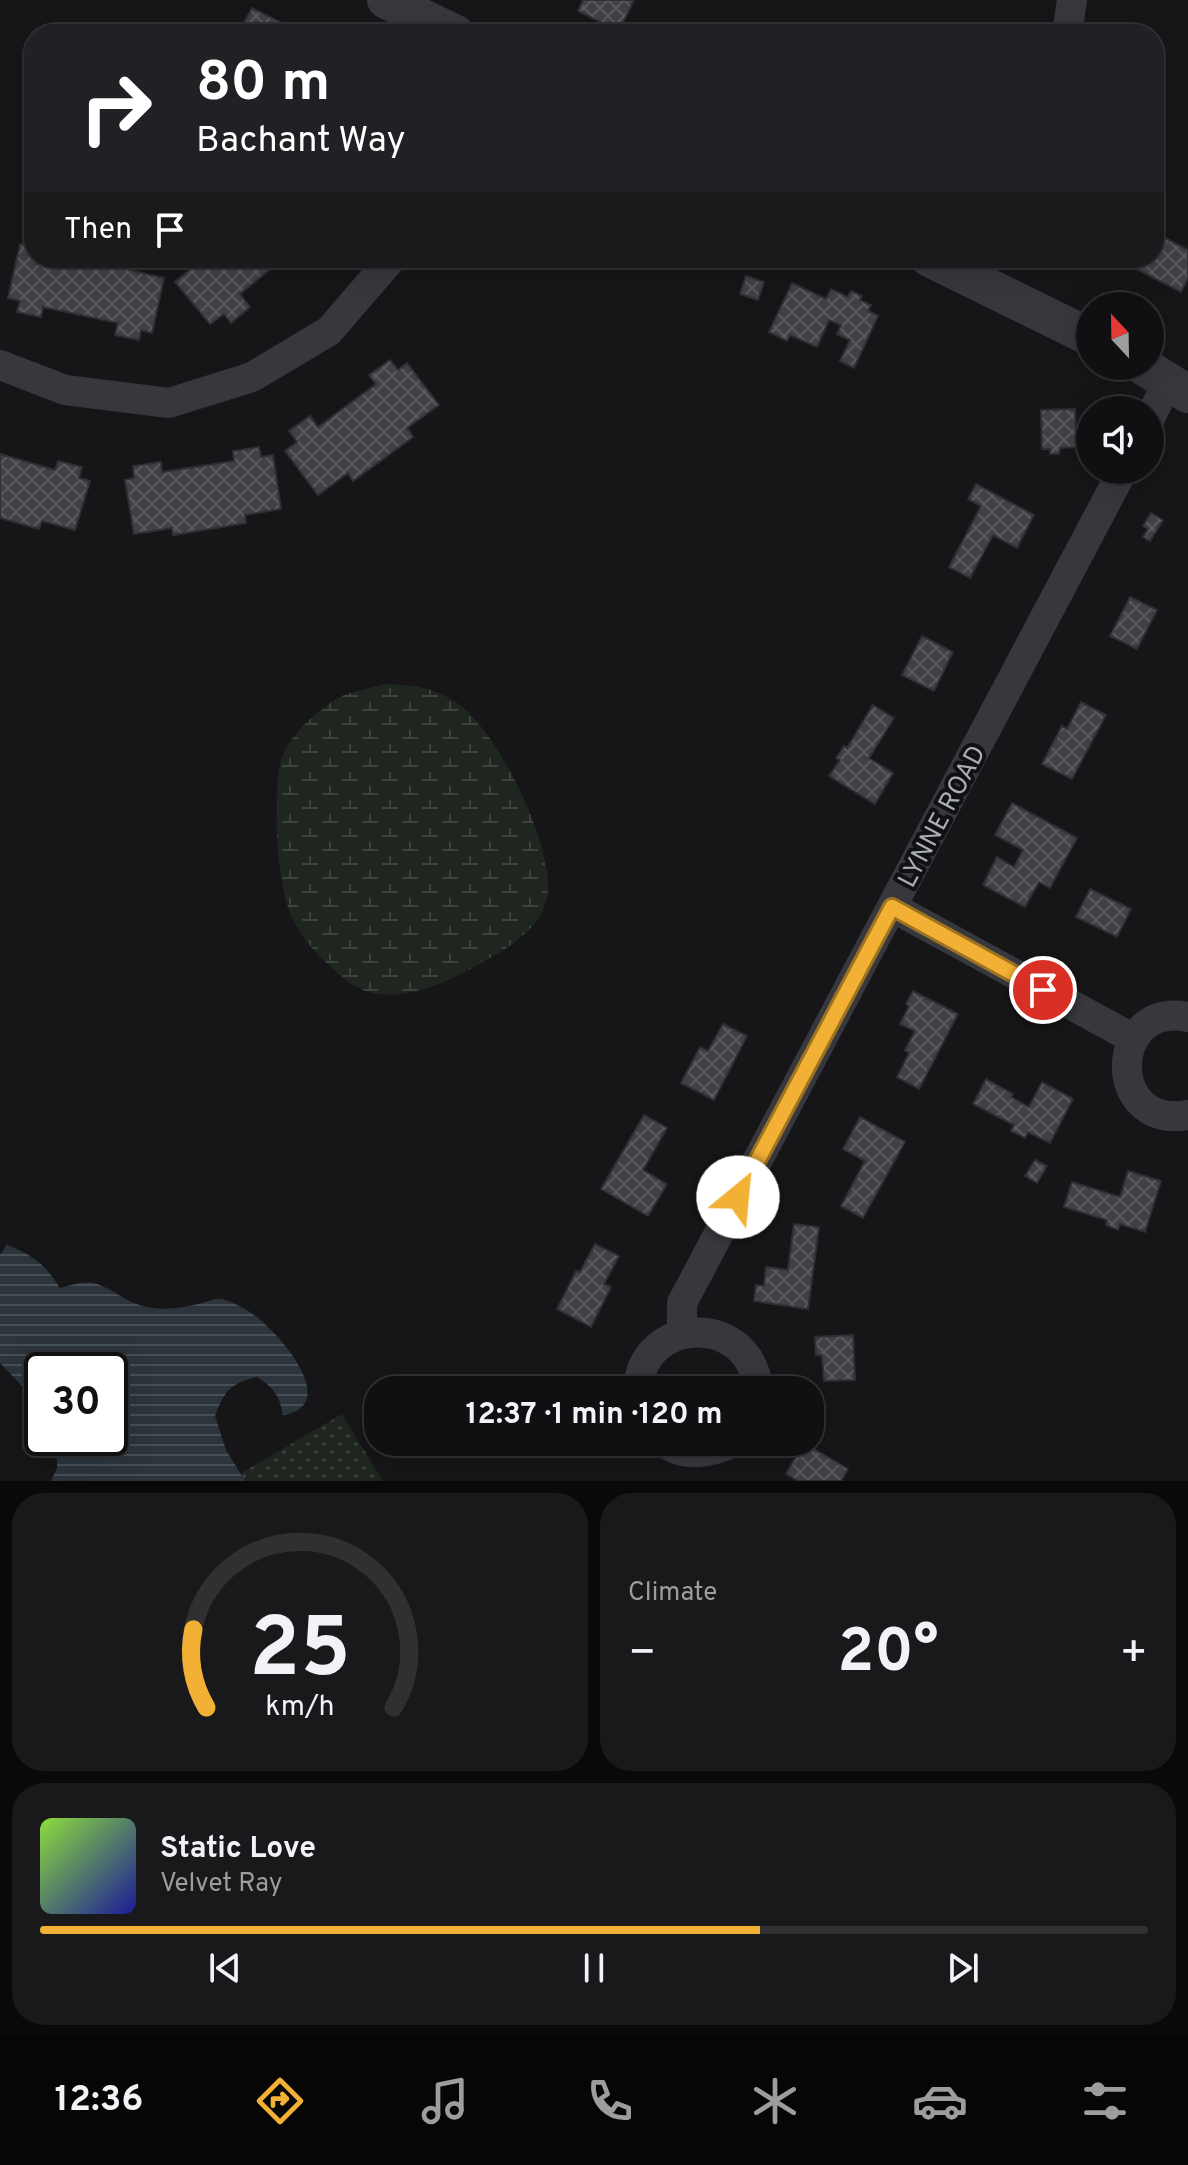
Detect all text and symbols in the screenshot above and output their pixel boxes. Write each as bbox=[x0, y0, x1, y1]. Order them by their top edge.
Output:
text: 80 m bbox=[196, 50, 330, 120]
icon: right bbox=[64, 56, 168, 160]
text: Bachant Way bbox=[196, 119, 406, 165]
icon: arrive bbox=[148, 208, 192, 252]
text: Then bbox=[64, 212, 132, 249]
north arrow bbox=[1076, 292, 1164, 380]
map controls bbox=[1076, 292, 1164, 484]
button: sound bbox=[1076, 396, 1164, 484]
street label: LYNNE ROAD bbox=[892, 740, 995, 894]
pin bbox=[1009, 956, 1077, 1024]
icon: arrive bbox=[1021, 968, 1065, 1012]
position arrow bbox=[696, 1155, 780, 1239]
speed limit sign: 30 bbox=[24, 1352, 128, 1456]
text: 12:37 · 1 min · 120 m bbox=[465, 1397, 723, 1434]
text: Climate bbox=[628, 1577, 717, 1610]
text: 25 bbox=[249, 1601, 351, 1706]
text: 20° bbox=[837, 1617, 939, 1693]
text: − bbox=[628, 1627, 656, 1683]
text: + bbox=[1120, 1627, 1148, 1683]
text: km/h bbox=[265, 1690, 335, 1726]
text: Static Love bbox=[160, 1831, 316, 1868]
text: Velvet Ray bbox=[160, 1868, 283, 1901]
icon: previous bbox=[203, 1946, 247, 1990]
icon: pause bbox=[572, 1946, 616, 1990]
icon: next bbox=[941, 1946, 985, 1990]
icon: directions bbox=[252, 2073, 308, 2129]
icon: music bbox=[417, 2073, 473, 2129]
icon: phone bbox=[582, 2073, 638, 2129]
icon: climate bbox=[747, 2073, 803, 2129]
icon: car bbox=[912, 2073, 968, 2129]
icon: filters bbox=[1077, 2073, 1133, 2129]
text: 12:36 bbox=[55, 2078, 143, 2124]

